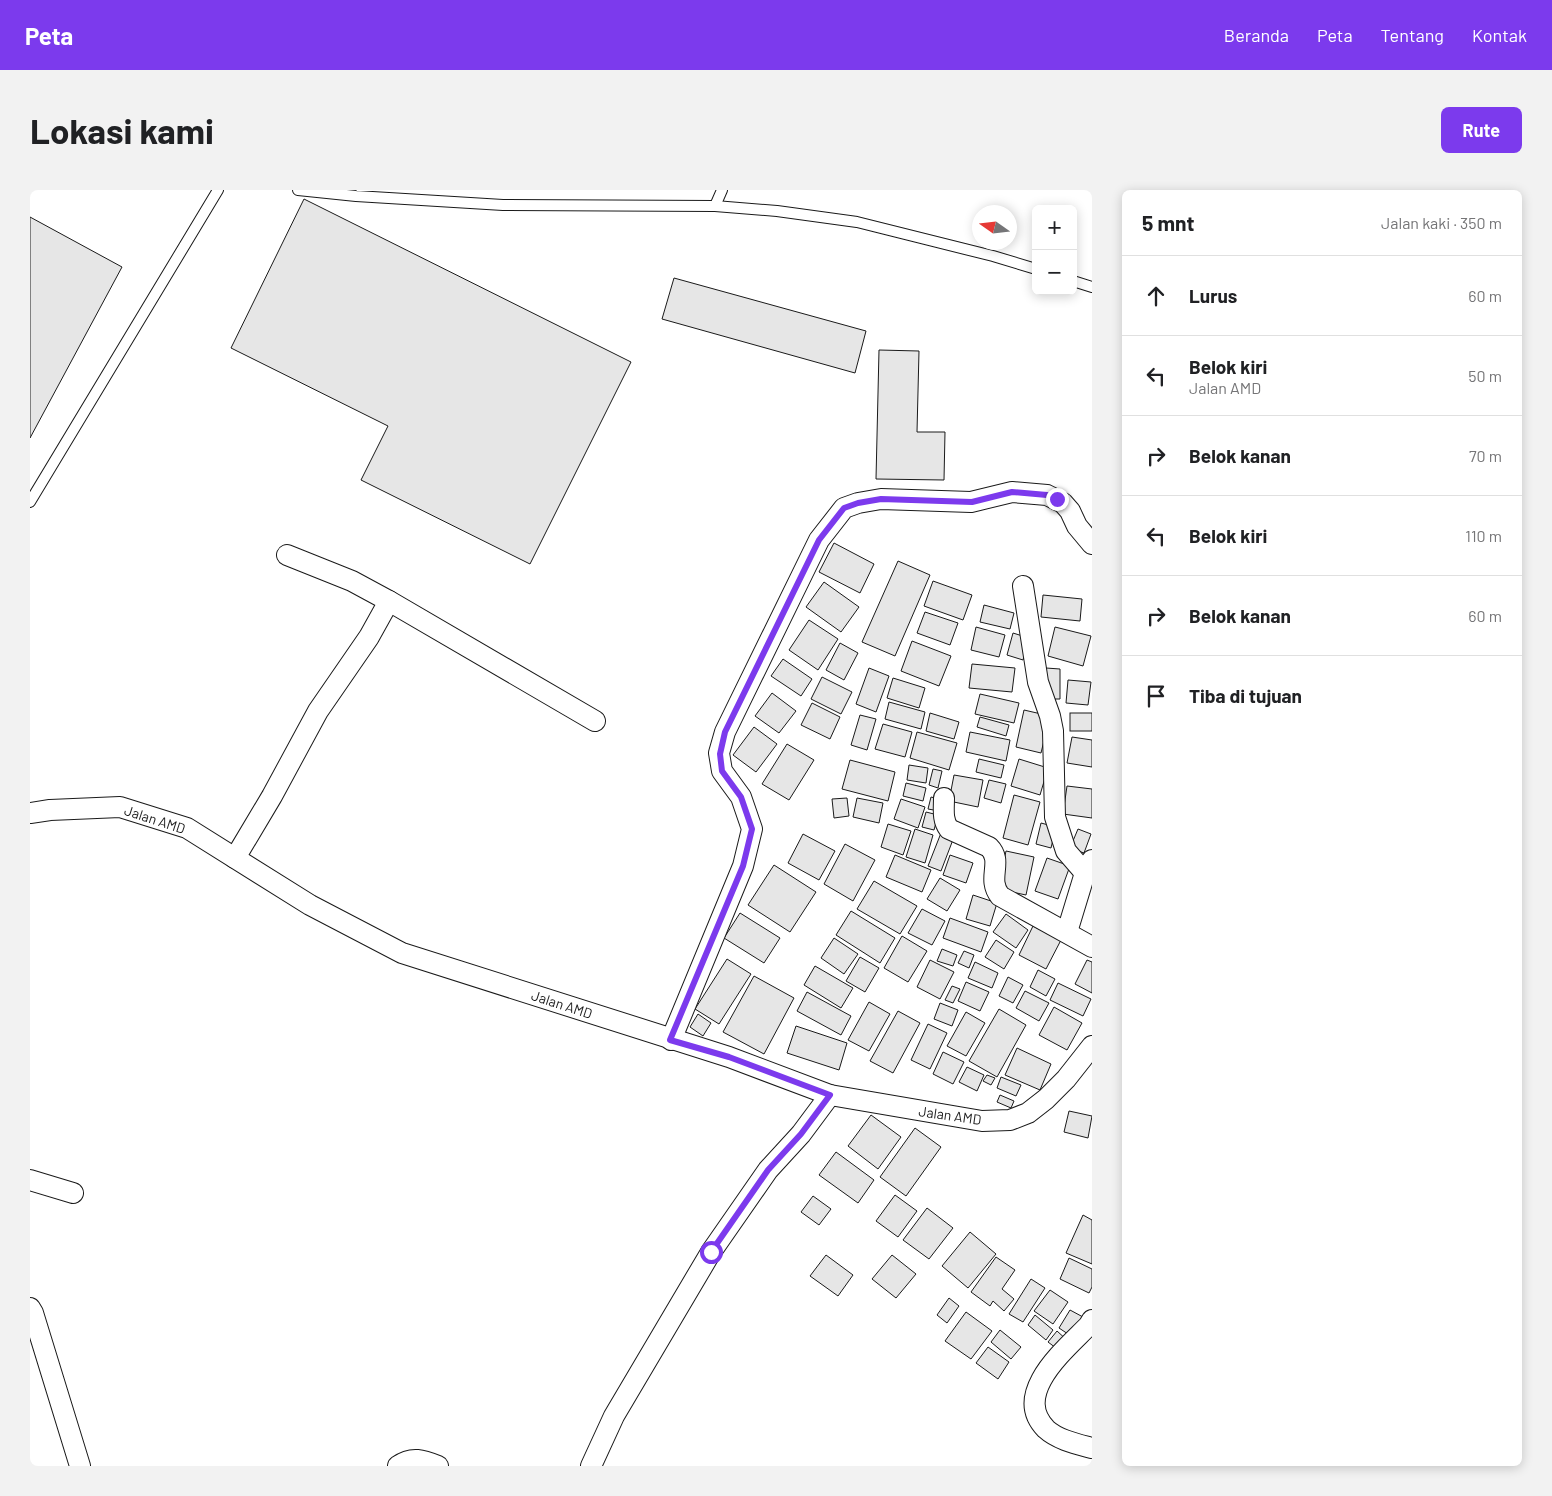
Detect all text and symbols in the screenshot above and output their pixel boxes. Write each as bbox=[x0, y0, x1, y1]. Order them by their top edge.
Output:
text: Peta bbox=[25, 21, 73, 50]
text: Beranda bbox=[1224, 24, 1289, 46]
text: Peta bbox=[1317, 24, 1353, 46]
text: Tentang bbox=[1381, 24, 1444, 46]
text: Kontak bbox=[1472, 24, 1527, 46]
button: Rute bbox=[1441, 107, 1522, 153]
text: Lokasi kami bbox=[30, 109, 214, 151]
north arrow bbox=[972, 205, 1017, 250]
map controls bbox=[1032, 205, 1077, 295]
button: + bbox=[1032, 205, 1077, 250]
text: 5 mnt bbox=[1142, 210, 1195, 235]
text: Jalan kaki · 350 m bbox=[1381, 213, 1502, 232]
button: − bbox=[1032, 250, 1077, 295]
icon: ahead bbox=[1142, 282, 1170, 310]
text: Lurus bbox=[1189, 284, 1237, 307]
text: 60 m bbox=[1468, 286, 1502, 305]
text: Belok kiri bbox=[1189, 355, 1267, 378]
icon: left bbox=[1142, 362, 1170, 390]
text: 50 m bbox=[1468, 366, 1502, 385]
text: Jalan AMD bbox=[1189, 378, 1261, 397]
icon: right bbox=[1142, 442, 1170, 470]
text: Belok kanan bbox=[1189, 444, 1291, 467]
text: 70 m bbox=[1469, 446, 1502, 465]
route end bbox=[1046, 488, 1069, 511]
icon: left bbox=[1142, 522, 1170, 550]
text: Belok kiri bbox=[1189, 524, 1267, 547]
text: 110 m bbox=[1465, 526, 1502, 545]
icon: right bbox=[1142, 602, 1170, 630]
text: Belok kanan bbox=[1189, 604, 1291, 627]
text: 60 m bbox=[1468, 606, 1502, 625]
icon: arrive bbox=[1142, 682, 1170, 710]
text: Tiba di tujuan bbox=[1189, 684, 1302, 707]
street label: Jalan AMD bbox=[122, 801, 188, 837]
street label: Jalan AMD bbox=[529, 986, 595, 1022]
street label: Jalan AMD bbox=[918, 1102, 982, 1128]
route start bbox=[700, 1241, 723, 1264]

